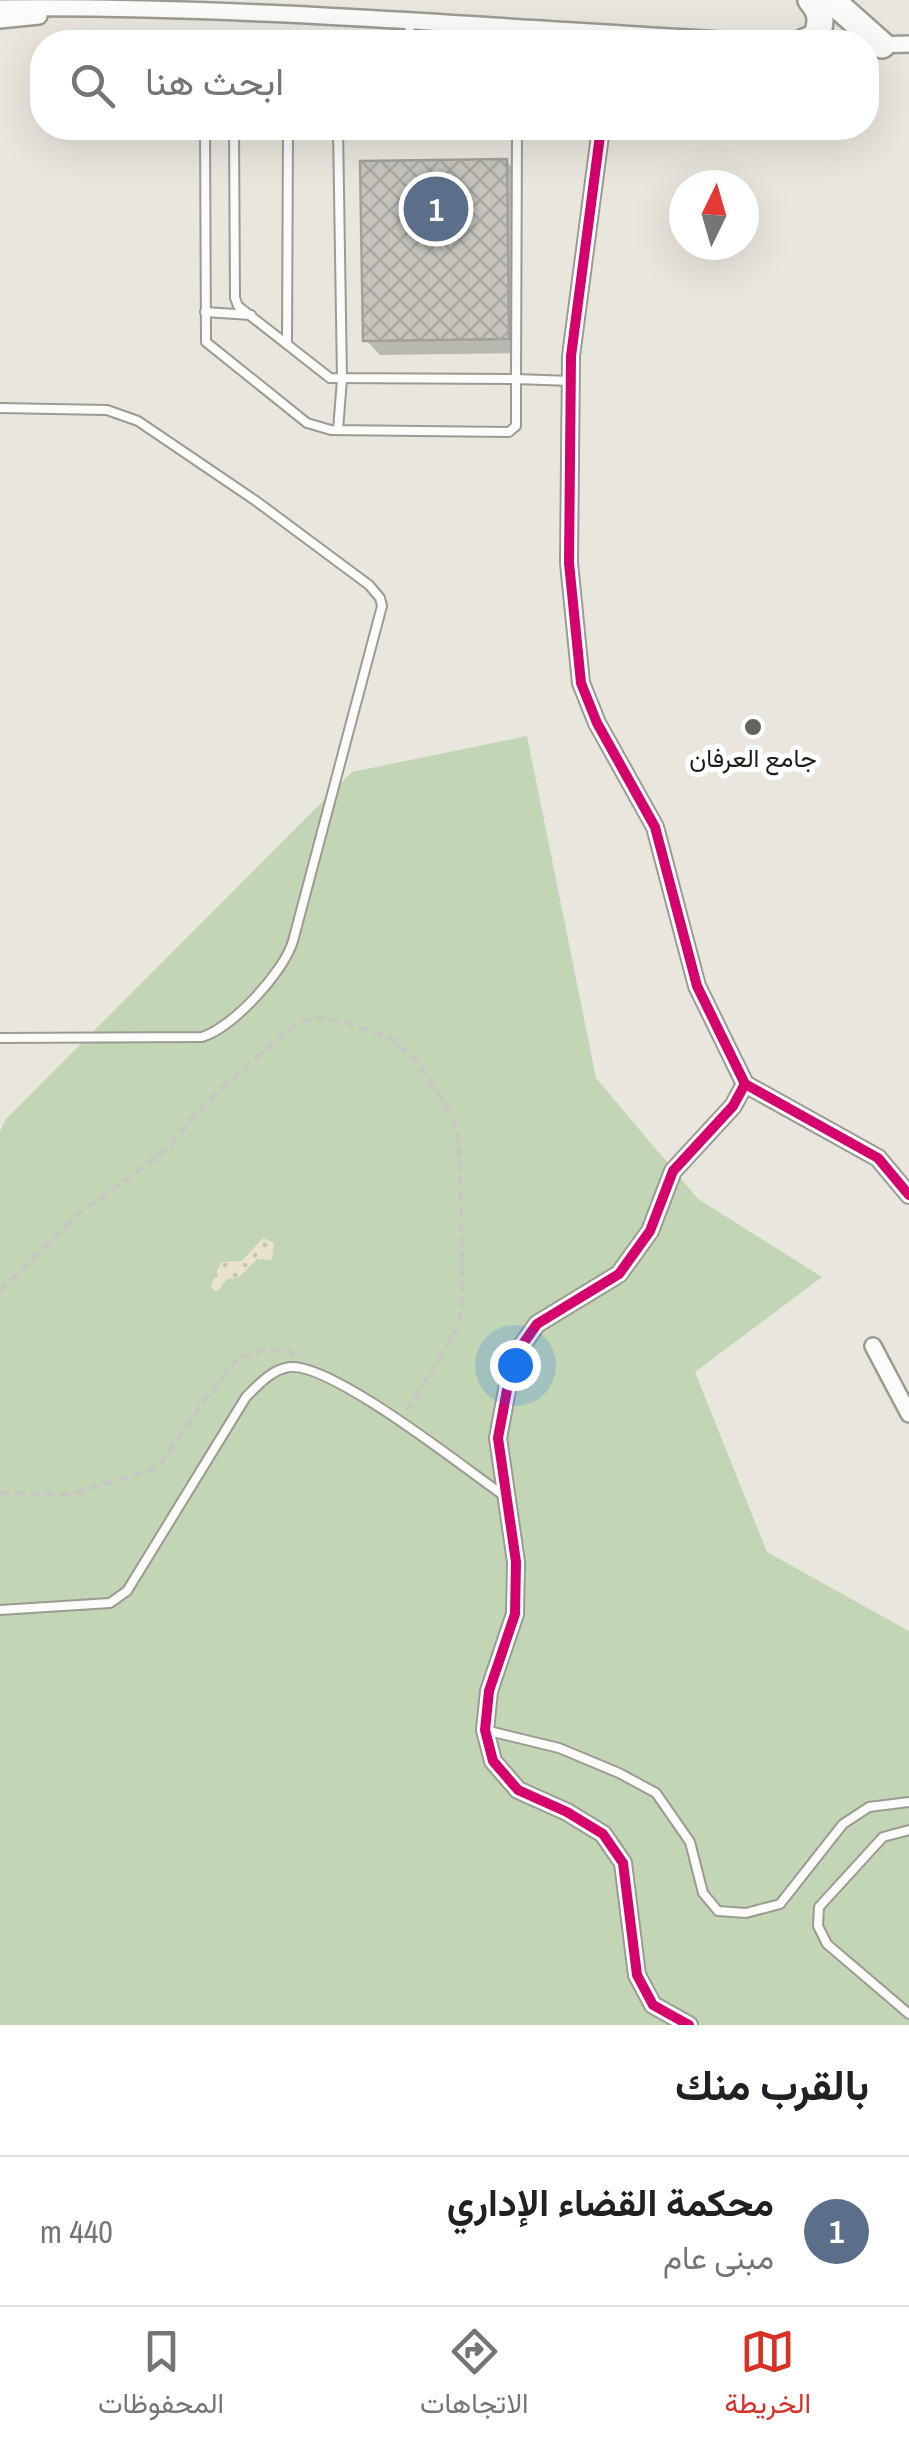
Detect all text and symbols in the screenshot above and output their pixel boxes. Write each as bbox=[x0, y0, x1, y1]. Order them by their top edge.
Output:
search box bbox=[30, 30, 879, 140]
text: ابحث هنا bbox=[145, 56, 284, 107]
icon: search bbox=[65, 58, 120, 113]
north arrow bbox=[669, 170, 759, 260]
pin: 1 bbox=[404, 172, 468, 246]
marker: جامع العرفان bbox=[742, 716, 764, 738]
place label: جامع العرفان bbox=[689, 741, 817, 776]
your location bbox=[490, 1340, 541, 1391]
text: بالقرب منك bbox=[675, 2057, 869, 2113]
text: محكمة القضاء الإداري bbox=[447, 2177, 774, 2228]
text: 440 m bbox=[40, 2210, 113, 2253]
text: 1 bbox=[829, 2210, 844, 2253]
text: مبنى عام bbox=[663, 2236, 774, 2279]
tab: المحفوظات bbox=[98, 2324, 224, 2428]
tab: الاتجاهات bbox=[420, 2324, 529, 2428]
tab: الخريطة bbox=[724, 2324, 811, 2428]

